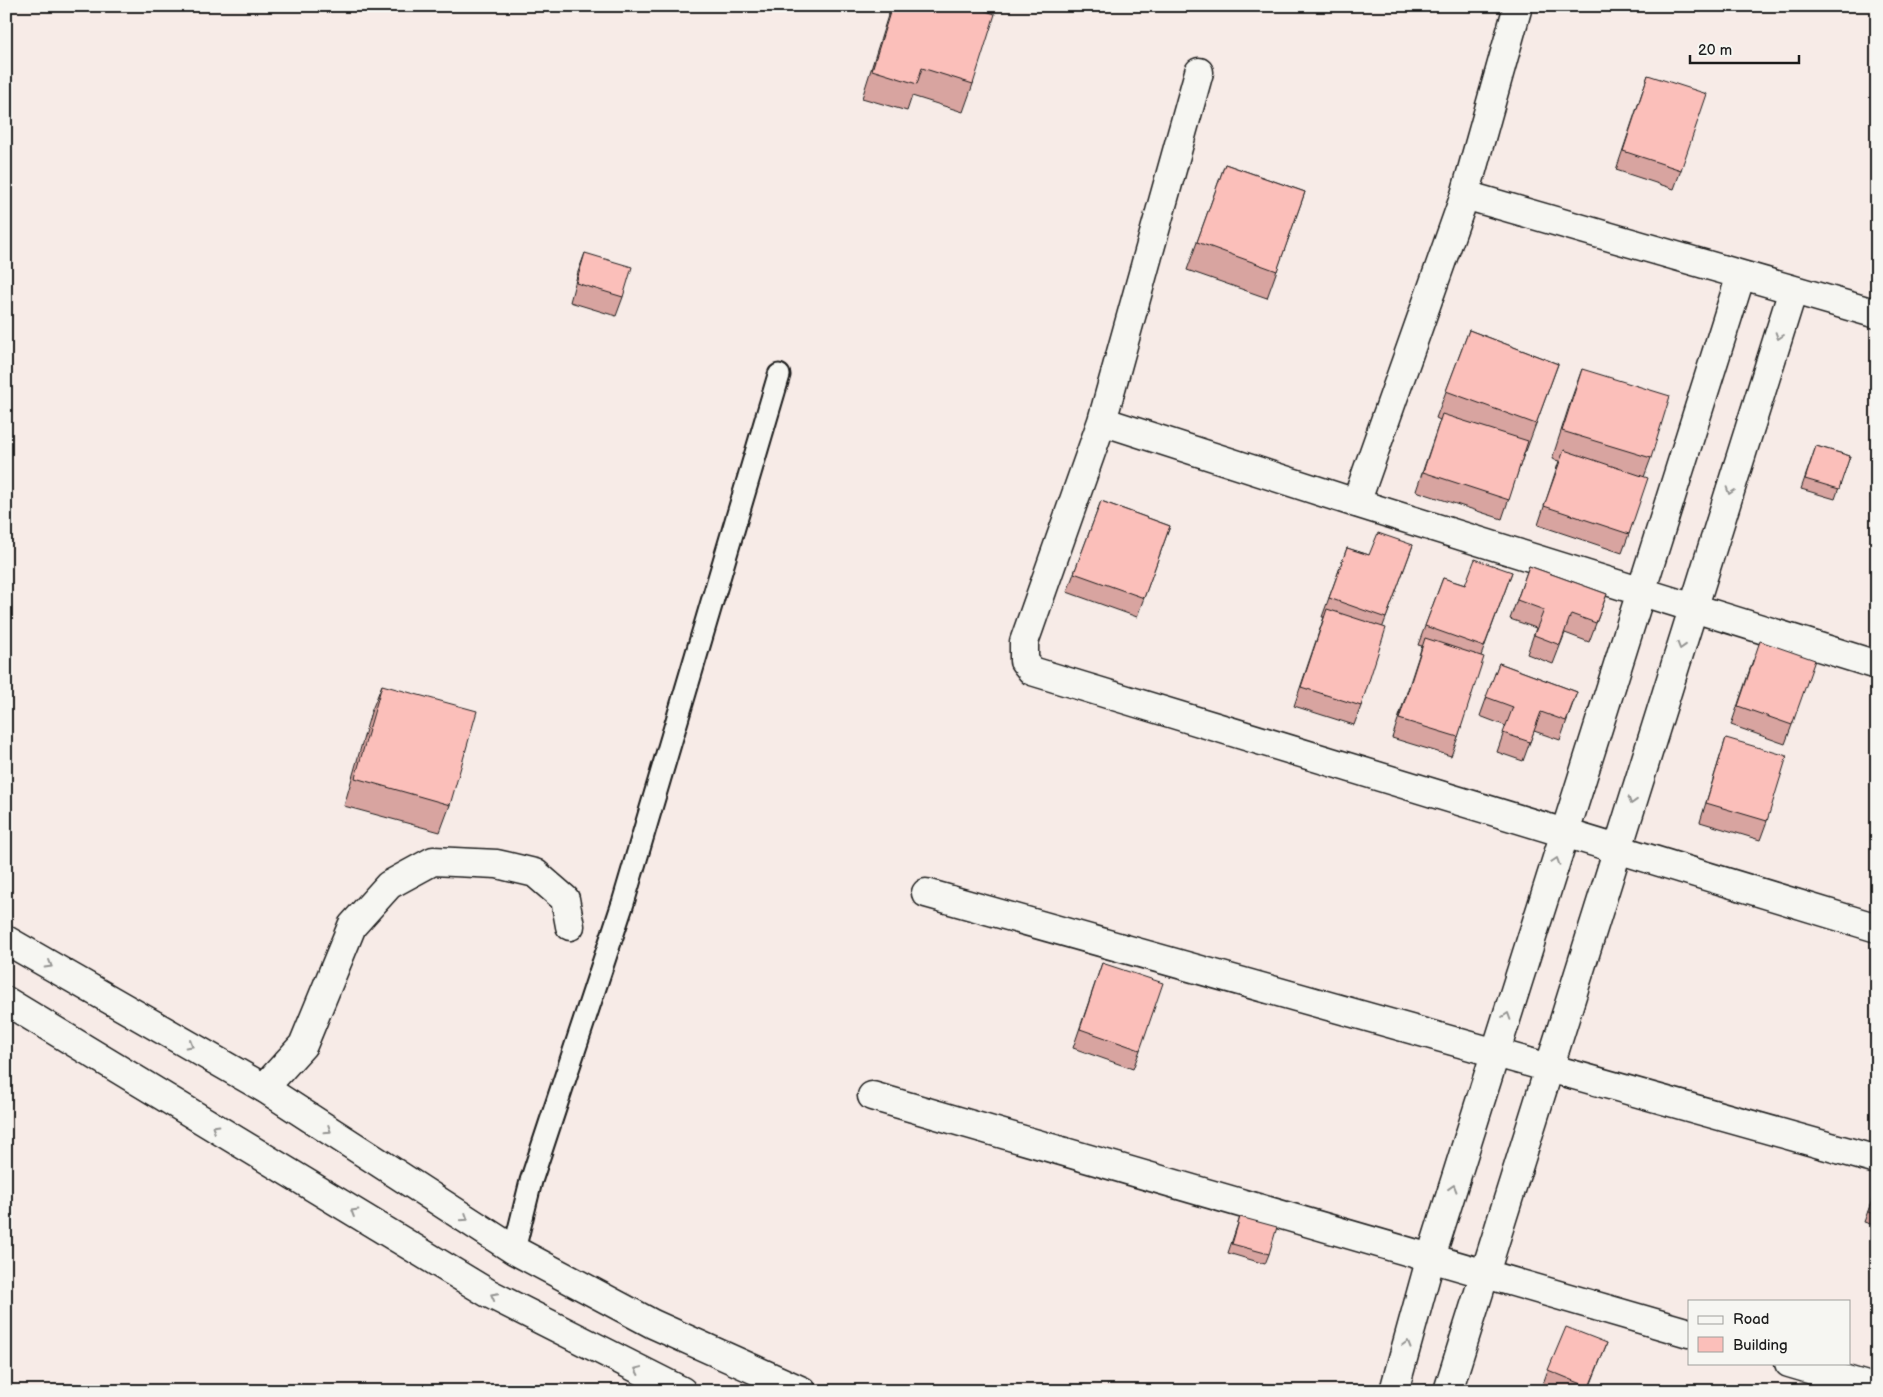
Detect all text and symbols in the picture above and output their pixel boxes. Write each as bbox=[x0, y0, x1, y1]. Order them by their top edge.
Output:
scale bar bbox=[1690, 32, 1799, 64]
text: 20 m bbox=[1698, 41, 1732, 60]
one-way arrow bbox=[1774, 331, 1784, 340]
one-way arrow bbox=[1725, 486, 1735, 495]
one-way arrow bbox=[1676, 641, 1686, 650]
one-way arrow bbox=[1628, 796, 1638, 805]
one-way arrow bbox=[1550, 858, 1560, 866]
one-way arrow bbox=[43, 958, 52, 968]
one-way arrow bbox=[1501, 1013, 1511, 1021]
one-way arrow bbox=[184, 1039, 193, 1049]
one-way arrow bbox=[323, 1123, 332, 1133]
one-way arrow bbox=[212, 1124, 221, 1134]
one-way arrow bbox=[1447, 1184, 1457, 1193]
one-way arrow bbox=[351, 1209, 360, 1219]
one-way arrow bbox=[459, 1212, 468, 1221]
one-way arrow bbox=[490, 1292, 499, 1302]
legend bbox=[1688, 1300, 1850, 1364]
text: Road bbox=[1733, 1310, 1769, 1329]
text: Building bbox=[1733, 1336, 1788, 1355]
one-way arrow bbox=[1401, 1339, 1412, 1348]
one-way arrow bbox=[634, 1366, 643, 1376]

